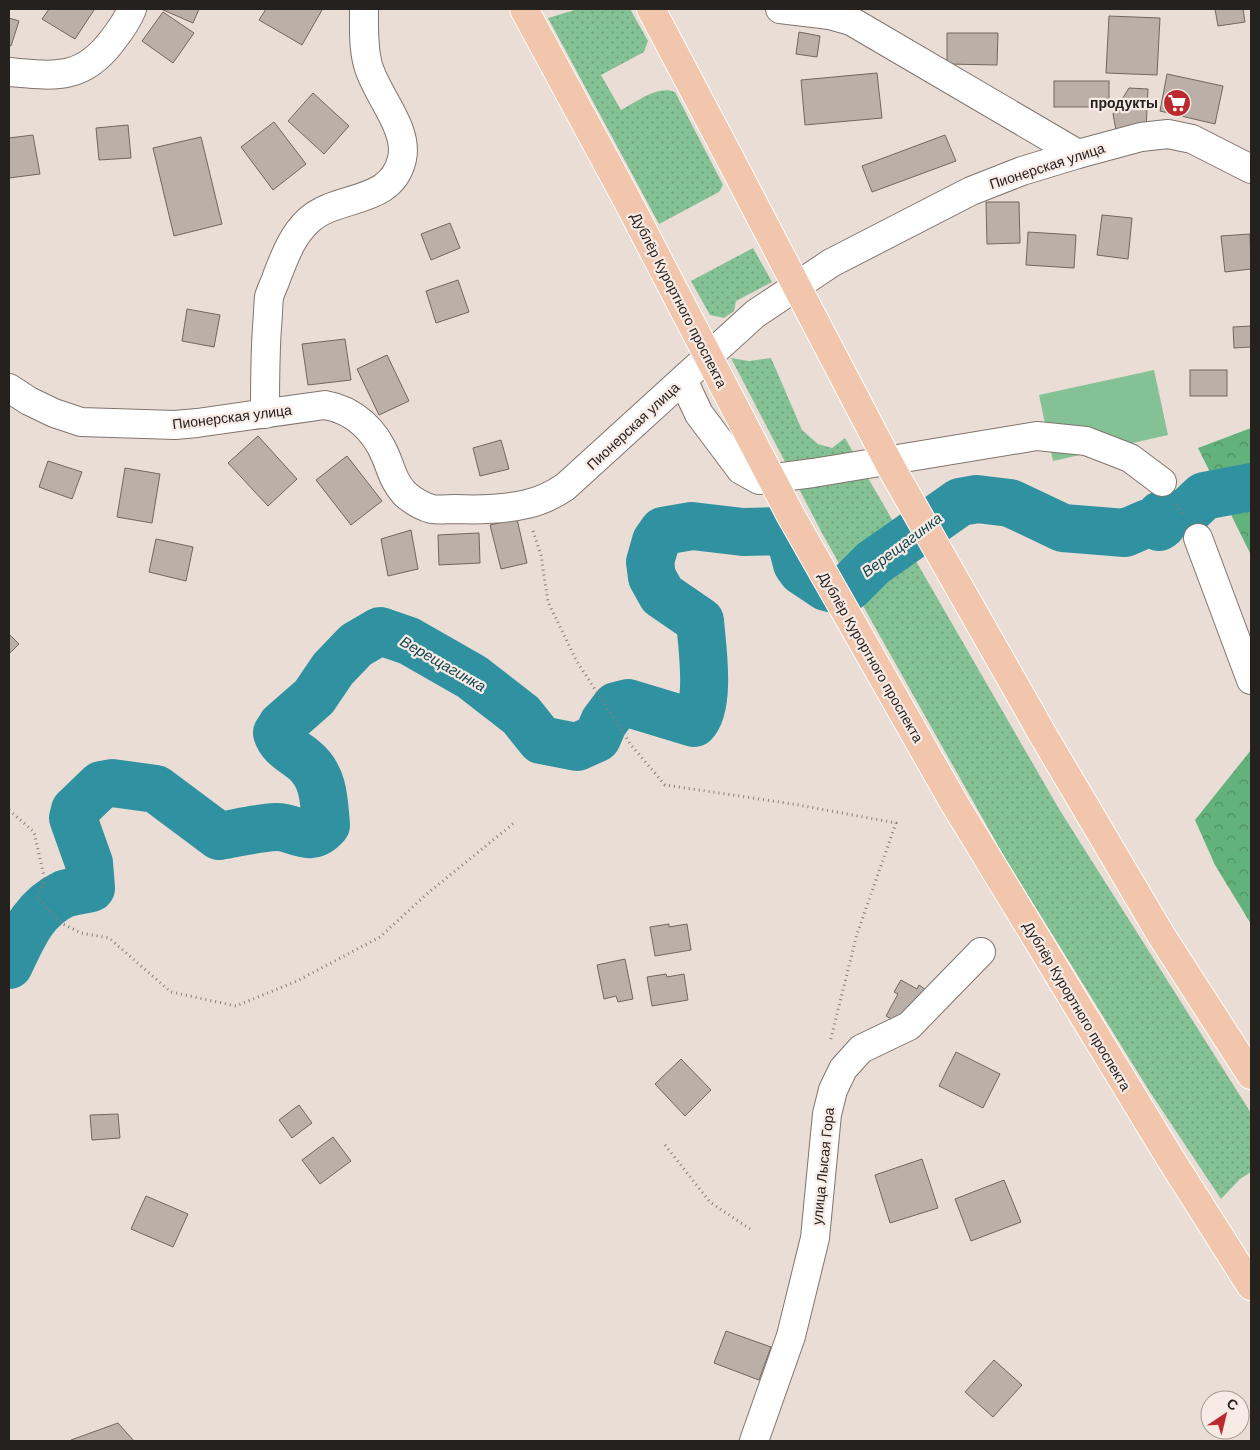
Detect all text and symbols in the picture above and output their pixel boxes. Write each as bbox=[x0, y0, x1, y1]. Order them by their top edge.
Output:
supermarket icon: продукты bbox=[1162, 88, 1192, 118]
place label: продукты bbox=[1090, 95, 1158, 111]
street label: Пионерская улица bbox=[987, 140, 1107, 192]
street label: Дублёр Курортного проспекта bbox=[628, 210, 730, 390]
street label: Пионерская улица bbox=[584, 379, 683, 473]
street label: Пионерская улица bbox=[171, 402, 293, 432]
water label: Верещагинка bbox=[858, 509, 945, 580]
street label: Дублёр Курортного проспекта bbox=[816, 569, 927, 745]
water label: Верещагинка bbox=[398, 632, 489, 695]
street label: Дублёр Курортного проспекта bbox=[1020, 919, 1134, 1094]
street label: улица Лысая Гора bbox=[809, 1106, 837, 1225]
north arrow bbox=[1200, 1390, 1250, 1440]
text: С bbox=[1224, 1395, 1241, 1414]

